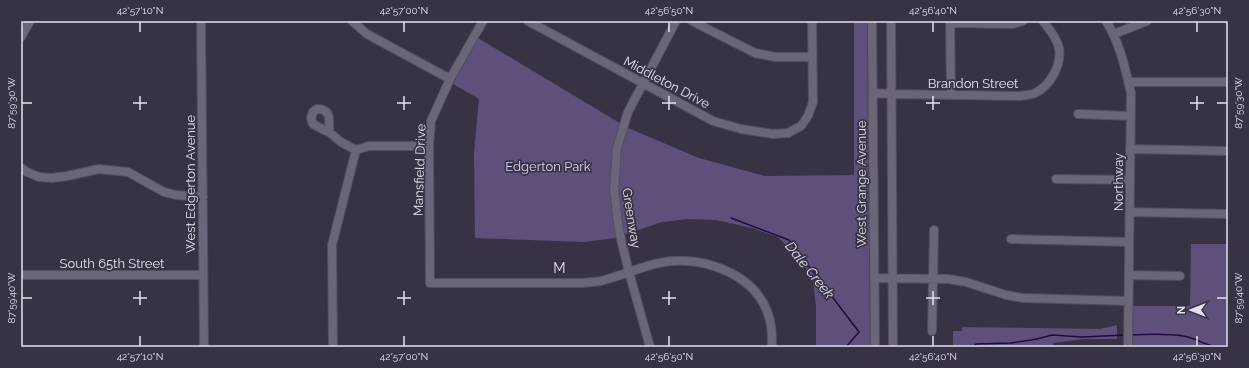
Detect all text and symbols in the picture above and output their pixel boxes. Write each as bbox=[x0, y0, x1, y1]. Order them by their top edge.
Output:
text: 42°57'10"N bbox=[117, 5, 163, 16]
text: 42°57'00"N bbox=[380, 5, 428, 16]
text: 42°56'50"N bbox=[645, 5, 693, 16]
text: 42°56'40"N bbox=[909, 5, 957, 16]
text: 42°56'30"N bbox=[1173, 5, 1221, 16]
street label: Middleton Drive bbox=[621, 53, 713, 112]
street label: Brandon Street bbox=[928, 76, 1019, 91]
text: 87°59'30"W bbox=[6, 77, 17, 129]
text: 87°59'30"W bbox=[1233, 77, 1244, 129]
street label: West Edgerton Avenue bbox=[183, 114, 198, 253]
street label: West Grange Avenue bbox=[854, 120, 869, 248]
street label: Mansfield Drive bbox=[410, 123, 429, 216]
street label: Northway bbox=[1111, 153, 1126, 211]
park label: Edgerton Park bbox=[505, 159, 591, 174]
street label: Greenway bbox=[619, 187, 644, 249]
water label: Dale Creek bbox=[782, 238, 838, 302]
street label: South 65th Street bbox=[60, 256, 165, 271]
district label: M bbox=[553, 260, 567, 276]
text: 87°59'40"W bbox=[6, 272, 17, 324]
text: 87°59'40"W bbox=[1233, 272, 1244, 324]
north arrow bbox=[1171, 290, 1211, 330]
text: N bbox=[1175, 306, 1188, 314]
text: 42°57'10"N bbox=[117, 351, 163, 362]
text: 42°57'00"N bbox=[380, 351, 428, 362]
text: 42°56'50"N bbox=[645, 351, 693, 362]
text: 42°56'40"N bbox=[909, 351, 957, 362]
text: 42°56'30"N bbox=[1173, 351, 1221, 362]

